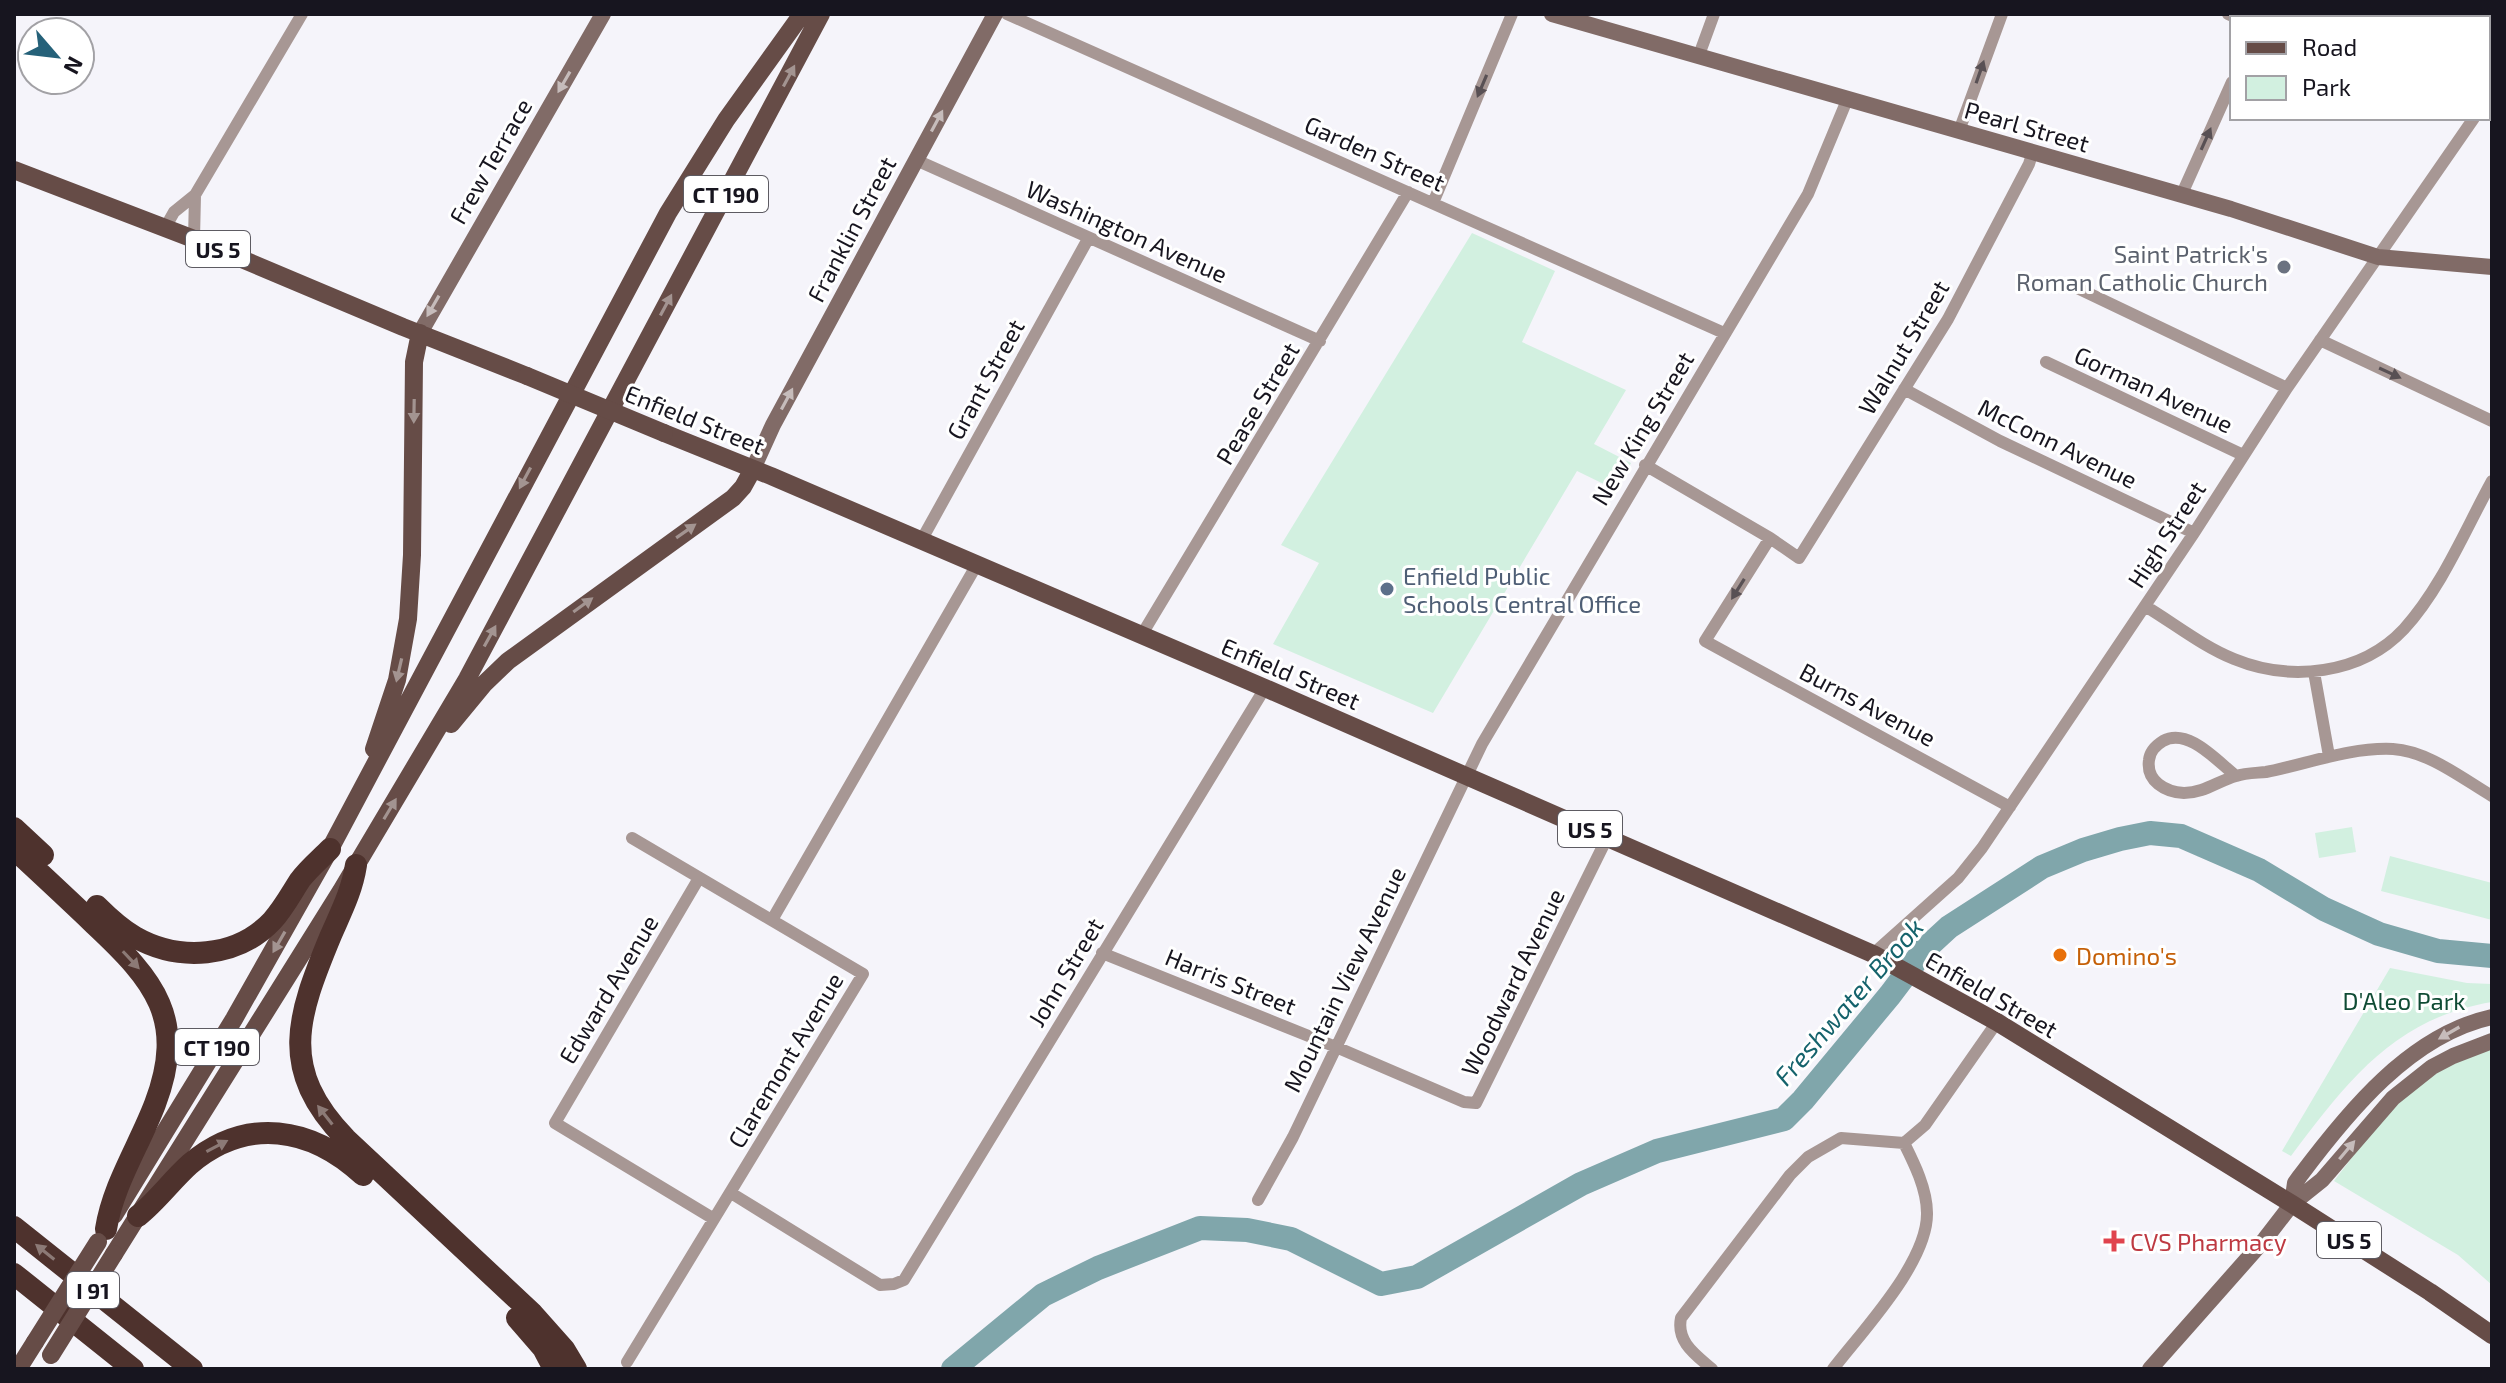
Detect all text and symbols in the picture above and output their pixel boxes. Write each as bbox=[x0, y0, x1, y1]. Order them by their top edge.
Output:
north arrow bbox=[16, 16, 96, 96]
legend bbox=[2230, 16, 2490, 120]
text: Road bbox=[2302, 32, 2357, 61]
text: N bbox=[59, 53, 90, 79]
one-way arrow bbox=[1974, 60, 1986, 84]
one-way arrow bbox=[783, 64, 796, 87]
one-way arrow bbox=[557, 70, 571, 93]
text: Park bbox=[2302, 72, 2351, 101]
one-way arrow bbox=[1475, 74, 1488, 98]
street label: Frew Terrace bbox=[442, 93, 538, 229]
street label: Pearl Street bbox=[1961, 94, 2093, 158]
one-way arrow bbox=[930, 109, 944, 132]
street label: Garden Street bbox=[1300, 109, 1450, 197]
one-way arrow bbox=[2200, 127, 2213, 151]
street label: Franklin Street bbox=[801, 151, 901, 307]
street label: Washington Avenue bbox=[1022, 174, 1232, 288]
road number: CT 190 bbox=[684, 176, 768, 212]
road number: US 5 bbox=[186, 231, 250, 267]
place label: Saint Patrick's Roman Catholic Church bbox=[2016, 239, 2268, 296]
marker: Saint Patrick's Roman Catholic Church bbox=[2275, 258, 2293, 276]
street label: Walnut Street bbox=[1852, 275, 1954, 419]
one-way arrow bbox=[659, 294, 673, 316]
one-way arrow bbox=[426, 295, 440, 317]
street label: Grant Street bbox=[940, 314, 1030, 444]
street label: Pease Street bbox=[1209, 337, 1305, 469]
street label: Gorman Avenue bbox=[2070, 340, 2238, 438]
street label: New King Street bbox=[1585, 346, 1699, 510]
one-way arrow bbox=[2379, 366, 2402, 380]
street label: Enfield Street bbox=[621, 378, 769, 460]
one-way arrow bbox=[780, 387, 793, 410]
street label: McConn Avenue bbox=[1974, 392, 2142, 494]
one-way arrow bbox=[407, 399, 420, 424]
one-way arrow bbox=[519, 467, 532, 490]
street label: High Street bbox=[2121, 475, 2211, 593]
one-way arrow bbox=[676, 524, 697, 539]
place label: Enfield Public Schools Central Office bbox=[1403, 561, 1641, 618]
one-way arrow bbox=[1730, 579, 1745, 600]
marker: Enfield Public Schools Central Office bbox=[1378, 580, 1396, 598]
one-way arrow bbox=[573, 597, 593, 613]
one-way arrow bbox=[484, 624, 497, 647]
street label: Enfield Street bbox=[1217, 631, 1365, 715]
street label: Burns Avenue bbox=[1795, 656, 1941, 752]
one-way arrow bbox=[392, 657, 405, 682]
one-way arrow bbox=[383, 798, 397, 820]
road number: US 5 bbox=[1558, 811, 1622, 847]
street label: Mountain View Avenue bbox=[1277, 862, 1411, 1096]
street label: Woodward Avenue bbox=[1454, 884, 1570, 1080]
street label: Edward Avenue bbox=[552, 909, 664, 1069]
water label: Freshwater Brook bbox=[1767, 911, 1929, 1091]
street label: John Street bbox=[1021, 912, 1109, 1032]
one-way arrow bbox=[272, 931, 286, 953]
place label: Domino's bbox=[2076, 941, 2177, 970]
street label: Harris Street bbox=[1161, 942, 1301, 1020]
street label: Enfield Street bbox=[1921, 945, 2063, 1043]
marker: Domino's bbox=[2051, 946, 2069, 964]
one-way arrow bbox=[122, 951, 140, 970]
street label: Claremont Avenue bbox=[721, 967, 849, 1153]
park label: D'Aleo Park bbox=[2342, 986, 2466, 1015]
one-way arrow bbox=[2437, 1026, 2460, 1040]
road number: CT 190 bbox=[175, 1029, 259, 1065]
one-way arrow bbox=[318, 1105, 334, 1125]
one-way arrow bbox=[205, 1140, 228, 1153]
one-way arrow bbox=[2338, 1140, 2355, 1160]
road number: US 5 bbox=[2317, 1222, 2381, 1258]
place label: CVS Pharmacy bbox=[2130, 1227, 2287, 1256]
marker: CVS Pharmacy bbox=[2105, 1232, 2123, 1250]
one-way arrow bbox=[35, 1244, 55, 1261]
road number: I 91 bbox=[67, 1272, 119, 1308]

